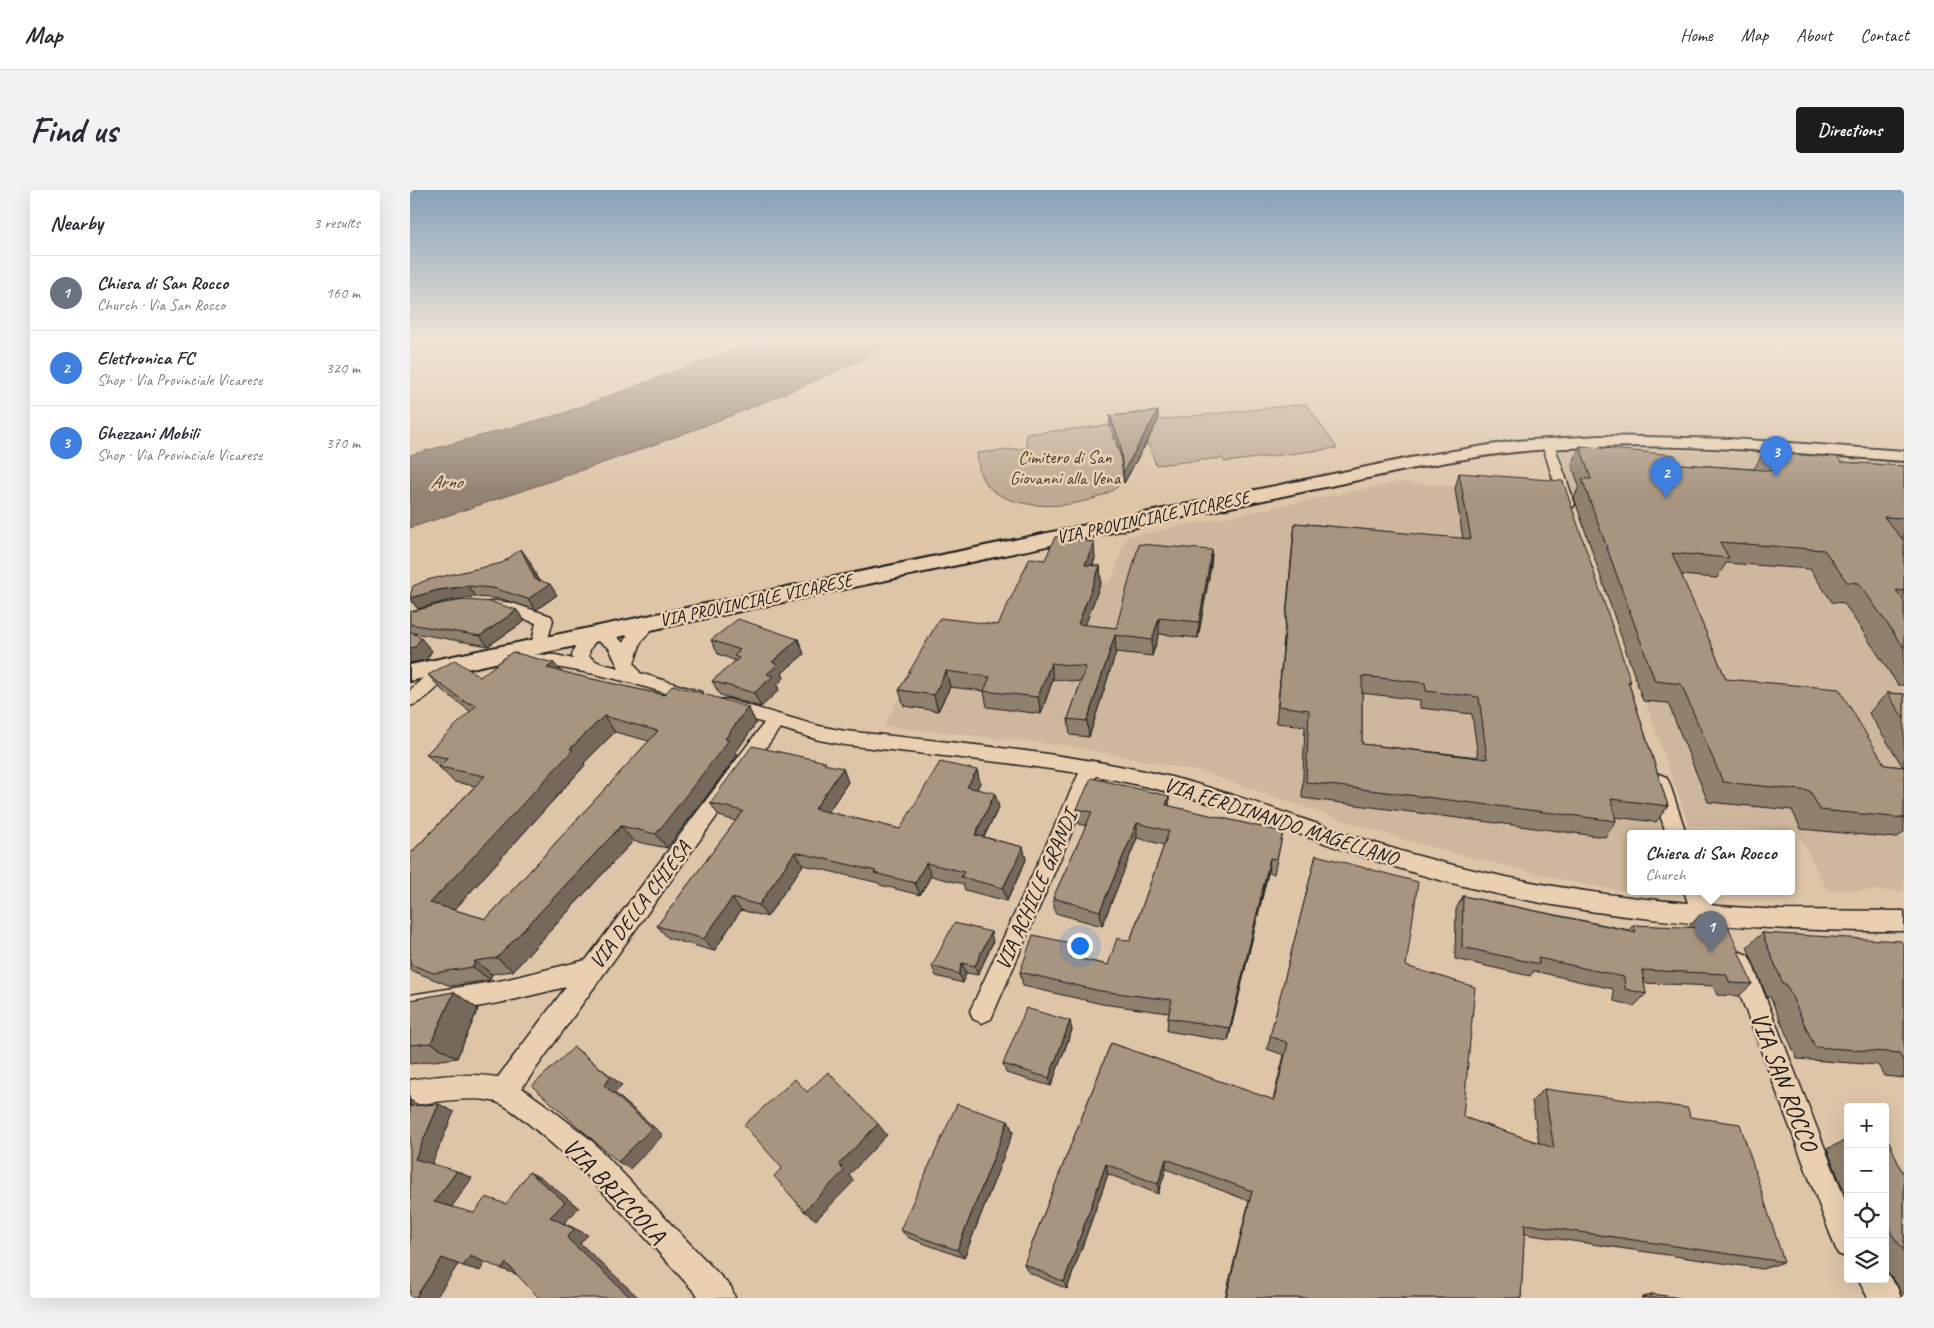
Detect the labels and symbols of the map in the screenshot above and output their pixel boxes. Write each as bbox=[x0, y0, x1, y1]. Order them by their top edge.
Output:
pin: 3 bbox=[1760, 436, 1792, 477]
park label: Cimitero di San Giovanni alla Vena bbox=[1010, 446, 1122, 489]
pin: 2 bbox=[1650, 457, 1682, 498]
water label: Arno bbox=[430, 470, 464, 494]
street label: VIA PROVINCIALE VICARESE bbox=[1055, 485, 1254, 548]
street label: VIA PROVINCIALE VICARESE bbox=[658, 568, 857, 631]
street label: VIA FERDINANDO MAGELLANO bbox=[1161, 771, 1404, 872]
street label: VIA ACHILLE GRANDI bbox=[989, 802, 1085, 974]
street label: VIA DELLA CHIESA bbox=[584, 835, 697, 974]
pin: 1 bbox=[1695, 911, 1727, 952]
your location bbox=[1067, 933, 1093, 959]
street label: VIA SAN ROCCO bbox=[1743, 1007, 1826, 1158]
street label: VIA BRICCOLA bbox=[556, 1131, 673, 1251]

